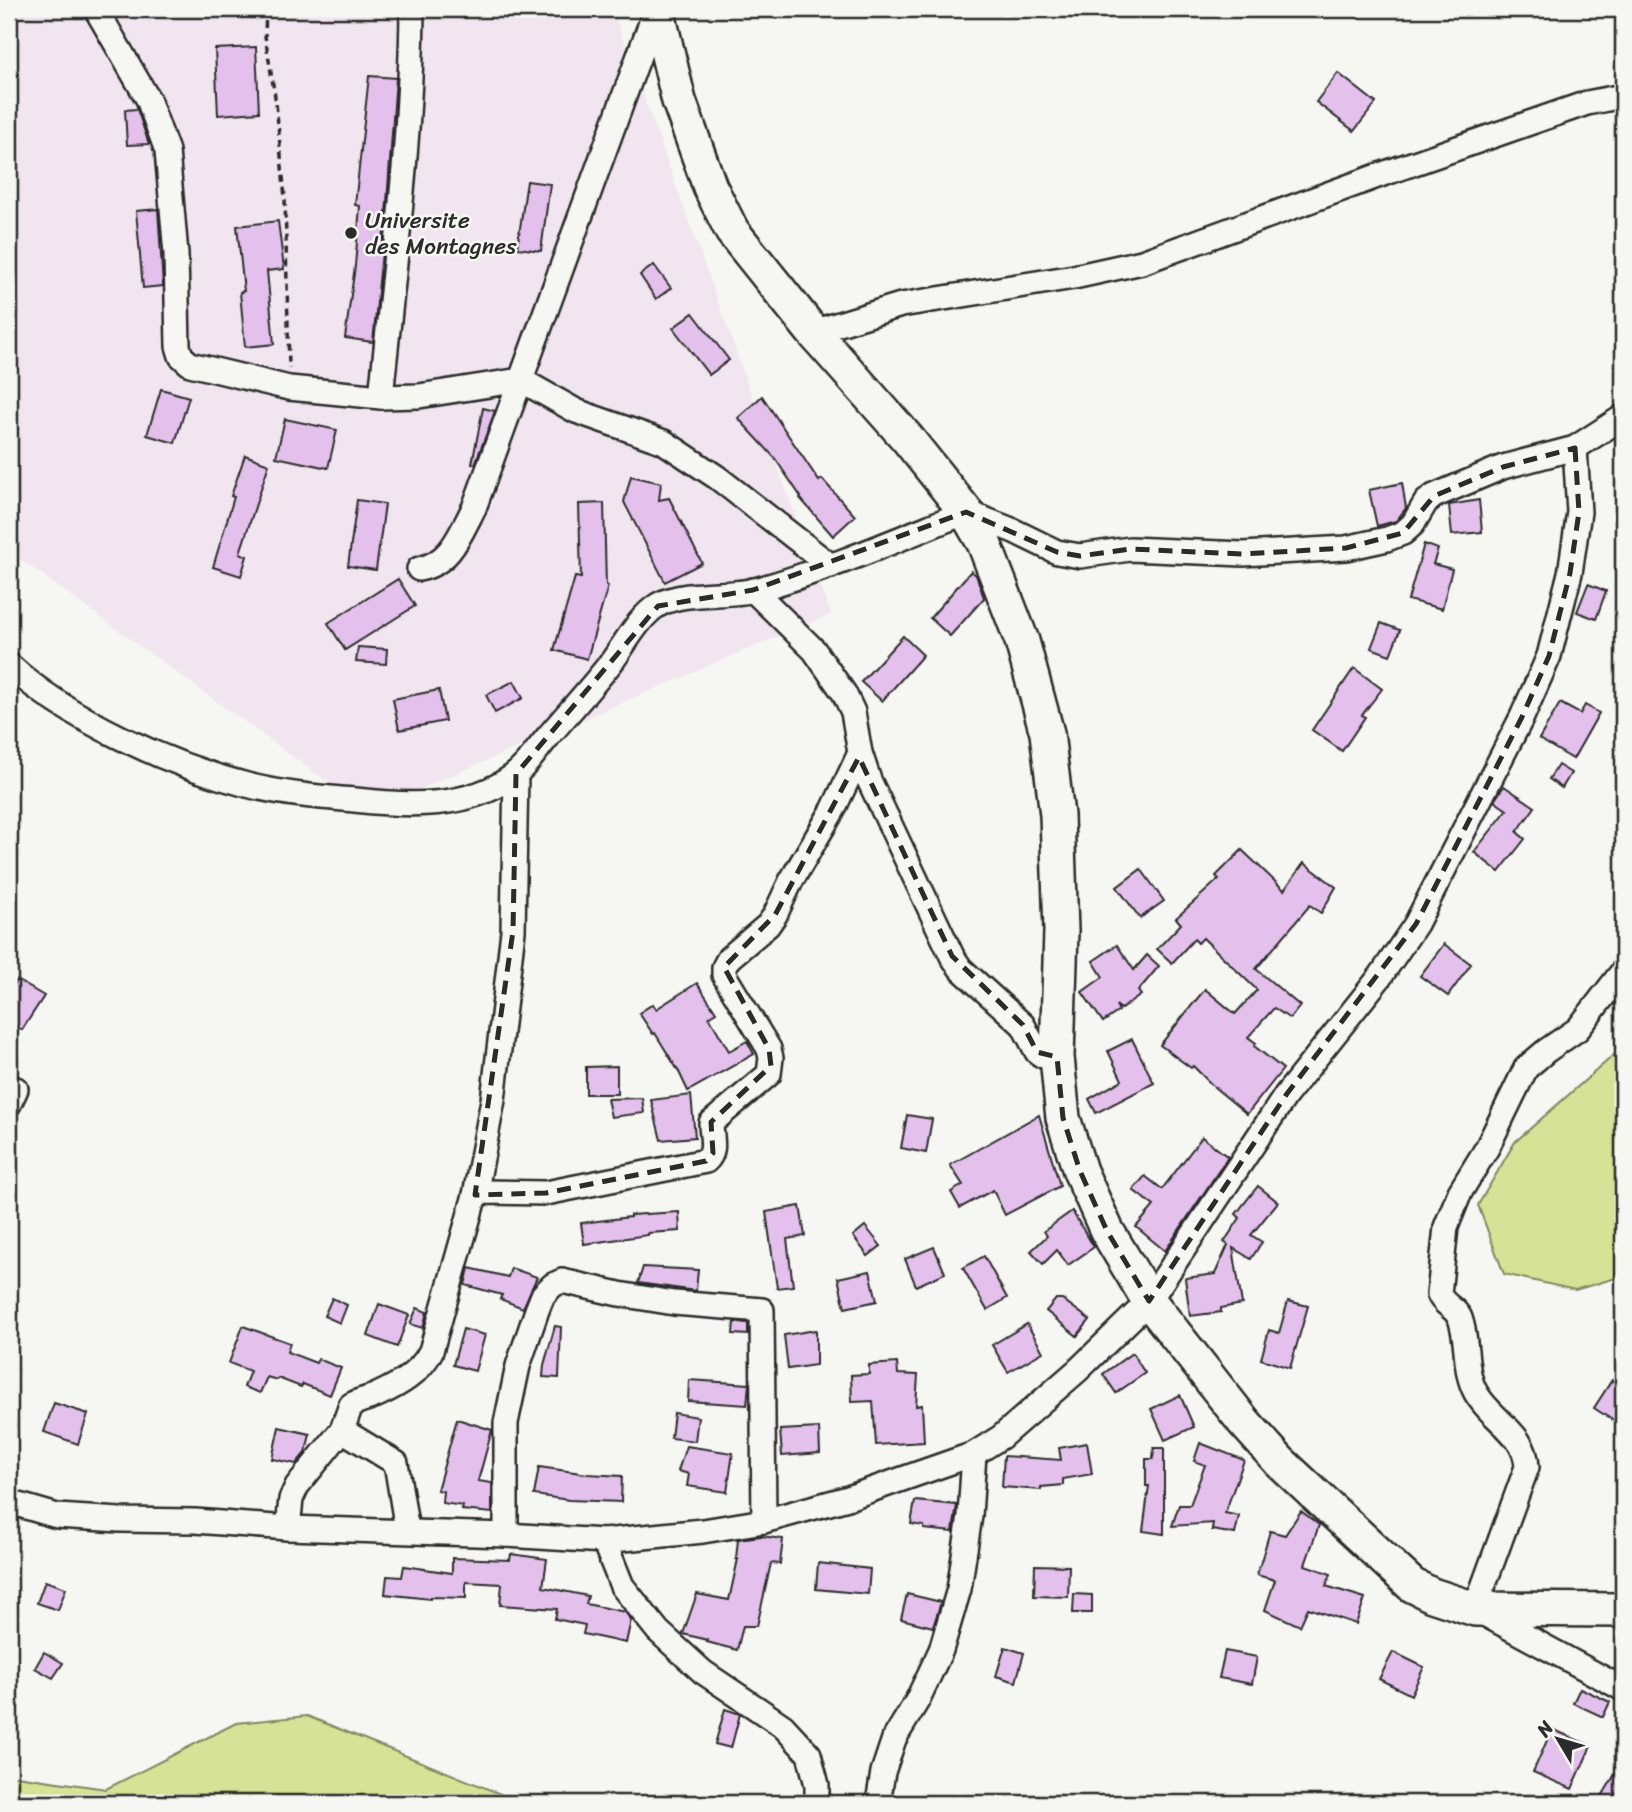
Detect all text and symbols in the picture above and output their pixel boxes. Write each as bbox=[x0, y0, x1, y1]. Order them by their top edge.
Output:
place label: Universite des Montagnes bbox=[365, 200, 517, 267]
marker: Universite des Montagnes bbox=[343, 225, 359, 241]
north arrow bbox=[1524, 1703, 1594, 1773]
text: N bbox=[1527, 1713, 1563, 1745]

